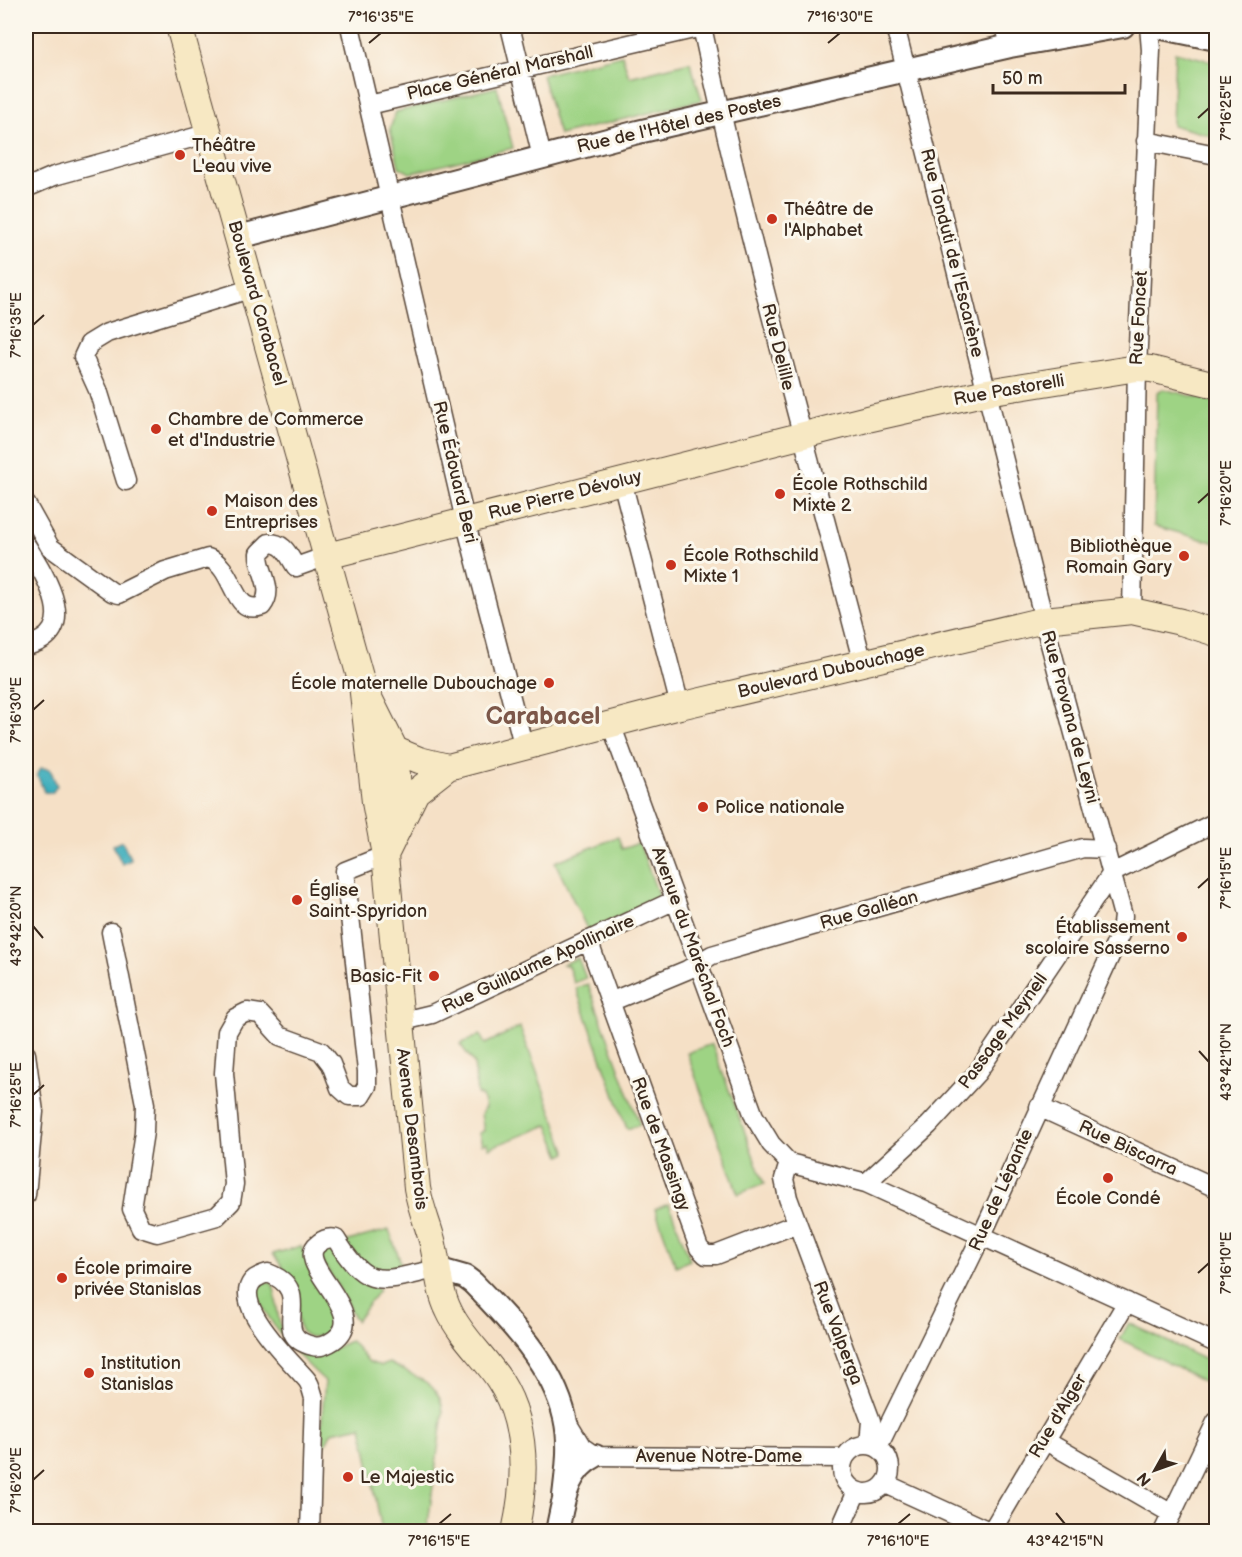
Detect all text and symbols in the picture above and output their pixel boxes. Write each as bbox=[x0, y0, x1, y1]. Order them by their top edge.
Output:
text: 7°16'35"E bbox=[348, 8, 414, 27]
text: 7°16'30"E bbox=[807, 8, 873, 27]
street label: Place Général Marshall bbox=[405, 41, 595, 105]
scale bar bbox=[993, 57, 1125, 95]
text: 50 m bbox=[1002, 68, 1043, 89]
text: 7°16'25"E bbox=[1217, 75, 1236, 141]
street label: Rue de l'Hôtel des Postes bbox=[575, 90, 783, 158]
place label: Théâtre L'eau vive bbox=[192, 135, 272, 177]
street label: Rue Tonduti de l'Escarène bbox=[916, 146, 988, 360]
marker: Théâtre L'eau vive bbox=[173, 148, 187, 162]
place label: Théâtre de l'Alphabet bbox=[784, 199, 874, 241]
marker: Théâtre de l'Alphabet bbox=[765, 212, 779, 226]
street label: Boulevard Carabacel bbox=[223, 218, 291, 388]
street label: Rue Foncet bbox=[1126, 270, 1152, 366]
text: 7°16'35"E bbox=[7, 292, 26, 358]
street label: Rue Delille bbox=[757, 301, 799, 393]
street label: Rue Pastorelli bbox=[952, 370, 1066, 410]
street label: Rue Édouard Beri bbox=[428, 398, 484, 545]
place label: Chambre de Commerce et d'Industrie bbox=[168, 409, 364, 451]
marker: Chambre de Commerce et d'Industrie bbox=[149, 422, 163, 436]
text: 7°16'20"E bbox=[1217, 460, 1236, 526]
street label: Rue Pierre Dévoluy bbox=[486, 466, 645, 524]
place label: École Rothschild Mixte 2 bbox=[792, 472, 928, 516]
marker: École Rothschild Mixte 2 bbox=[773, 487, 787, 501]
place label: Maison des Entreprises bbox=[224, 491, 318, 533]
marker: Maison des Entreprises bbox=[205, 504, 219, 518]
place label: Bibliothèque Romain Gary bbox=[1065, 536, 1173, 578]
place label: École Rothschild Mixte 1 bbox=[683, 543, 819, 587]
marker: Bibliothèque Romain Gary bbox=[1177, 549, 1191, 563]
marker: École Rothschild Mixte 1 bbox=[664, 558, 678, 572]
street label: Rue Provana de Leyni bbox=[1037, 628, 1103, 806]
street label: Boulevard Dubouchage bbox=[736, 639, 927, 703]
place label: École maternelle Dubouchage bbox=[291, 671, 537, 694]
marker: École maternelle Dubouchage bbox=[542, 676, 556, 690]
text: 7°16'30"E bbox=[7, 677, 26, 743]
district label: Carabacel bbox=[486, 702, 600, 731]
place label: Police nationale bbox=[715, 797, 845, 818]
marker: Police nationale bbox=[696, 800, 710, 814]
street label: Avenue du Maréchal Foch bbox=[647, 844, 739, 1050]
text: 7°16'15"E bbox=[1217, 847, 1236, 909]
place label: Église Saint-Spyridon bbox=[309, 878, 427, 922]
text: 43°42'20"N bbox=[7, 886, 26, 966]
street label: Rue Galléan bbox=[818, 886, 920, 934]
marker: Église Saint-Spyridon bbox=[290, 893, 304, 907]
street label: Rue Guillaume Apollinaire bbox=[438, 910, 638, 1018]
place label: Établissement scolaire Sasserno bbox=[1025, 915, 1170, 959]
marker: Établissement scolaire Sasserno bbox=[1175, 930, 1189, 944]
place label: Basic-Fit bbox=[350, 966, 422, 987]
marker: Basic-Fit bbox=[427, 969, 441, 983]
street label: Passage Meynell bbox=[954, 969, 1052, 1093]
text: 43°42'10"N bbox=[1217, 1023, 1236, 1101]
street label: Avenue Desambrois bbox=[392, 1047, 432, 1211]
text: 7°16'25"E bbox=[7, 1062, 26, 1128]
street label: Rue de Massingy bbox=[627, 1074, 695, 1214]
street label: Rue Biscarra bbox=[1075, 1116, 1181, 1180]
street label: Rue de Lépante bbox=[965, 1125, 1037, 1254]
marker: École Condé bbox=[1101, 1171, 1115, 1185]
place label: École Condé bbox=[1055, 1186, 1161, 1209]
text: 7°16'10"E bbox=[1217, 1232, 1236, 1294]
place label: École primaire privée Stanislas bbox=[74, 1256, 201, 1300]
marker: École primaire privée Stanislas bbox=[55, 1271, 69, 1285]
street label: Rue Valperga bbox=[809, 1278, 867, 1388]
place label: Institution Stanislas bbox=[101, 1353, 181, 1395]
marker: Institution Stanislas bbox=[82, 1366, 96, 1380]
street label: Rue d'Alger bbox=[1025, 1370, 1091, 1462]
north arrow bbox=[1125, 1440, 1185, 1500]
street label: Avenue Notre-Dame bbox=[636, 1446, 803, 1467]
text: 7°16'20"E bbox=[7, 1447, 26, 1513]
place label: Le Majestic bbox=[360, 1467, 454, 1488]
text: N bbox=[1134, 1468, 1156, 1489]
marker: Le Majestic bbox=[341, 1470, 355, 1484]
text: 7°16'15"E bbox=[408, 1532, 470, 1551]
text: 7°16'10"E bbox=[867, 1532, 929, 1551]
text: 43°42'15"N bbox=[1026, 1532, 1104, 1551]

